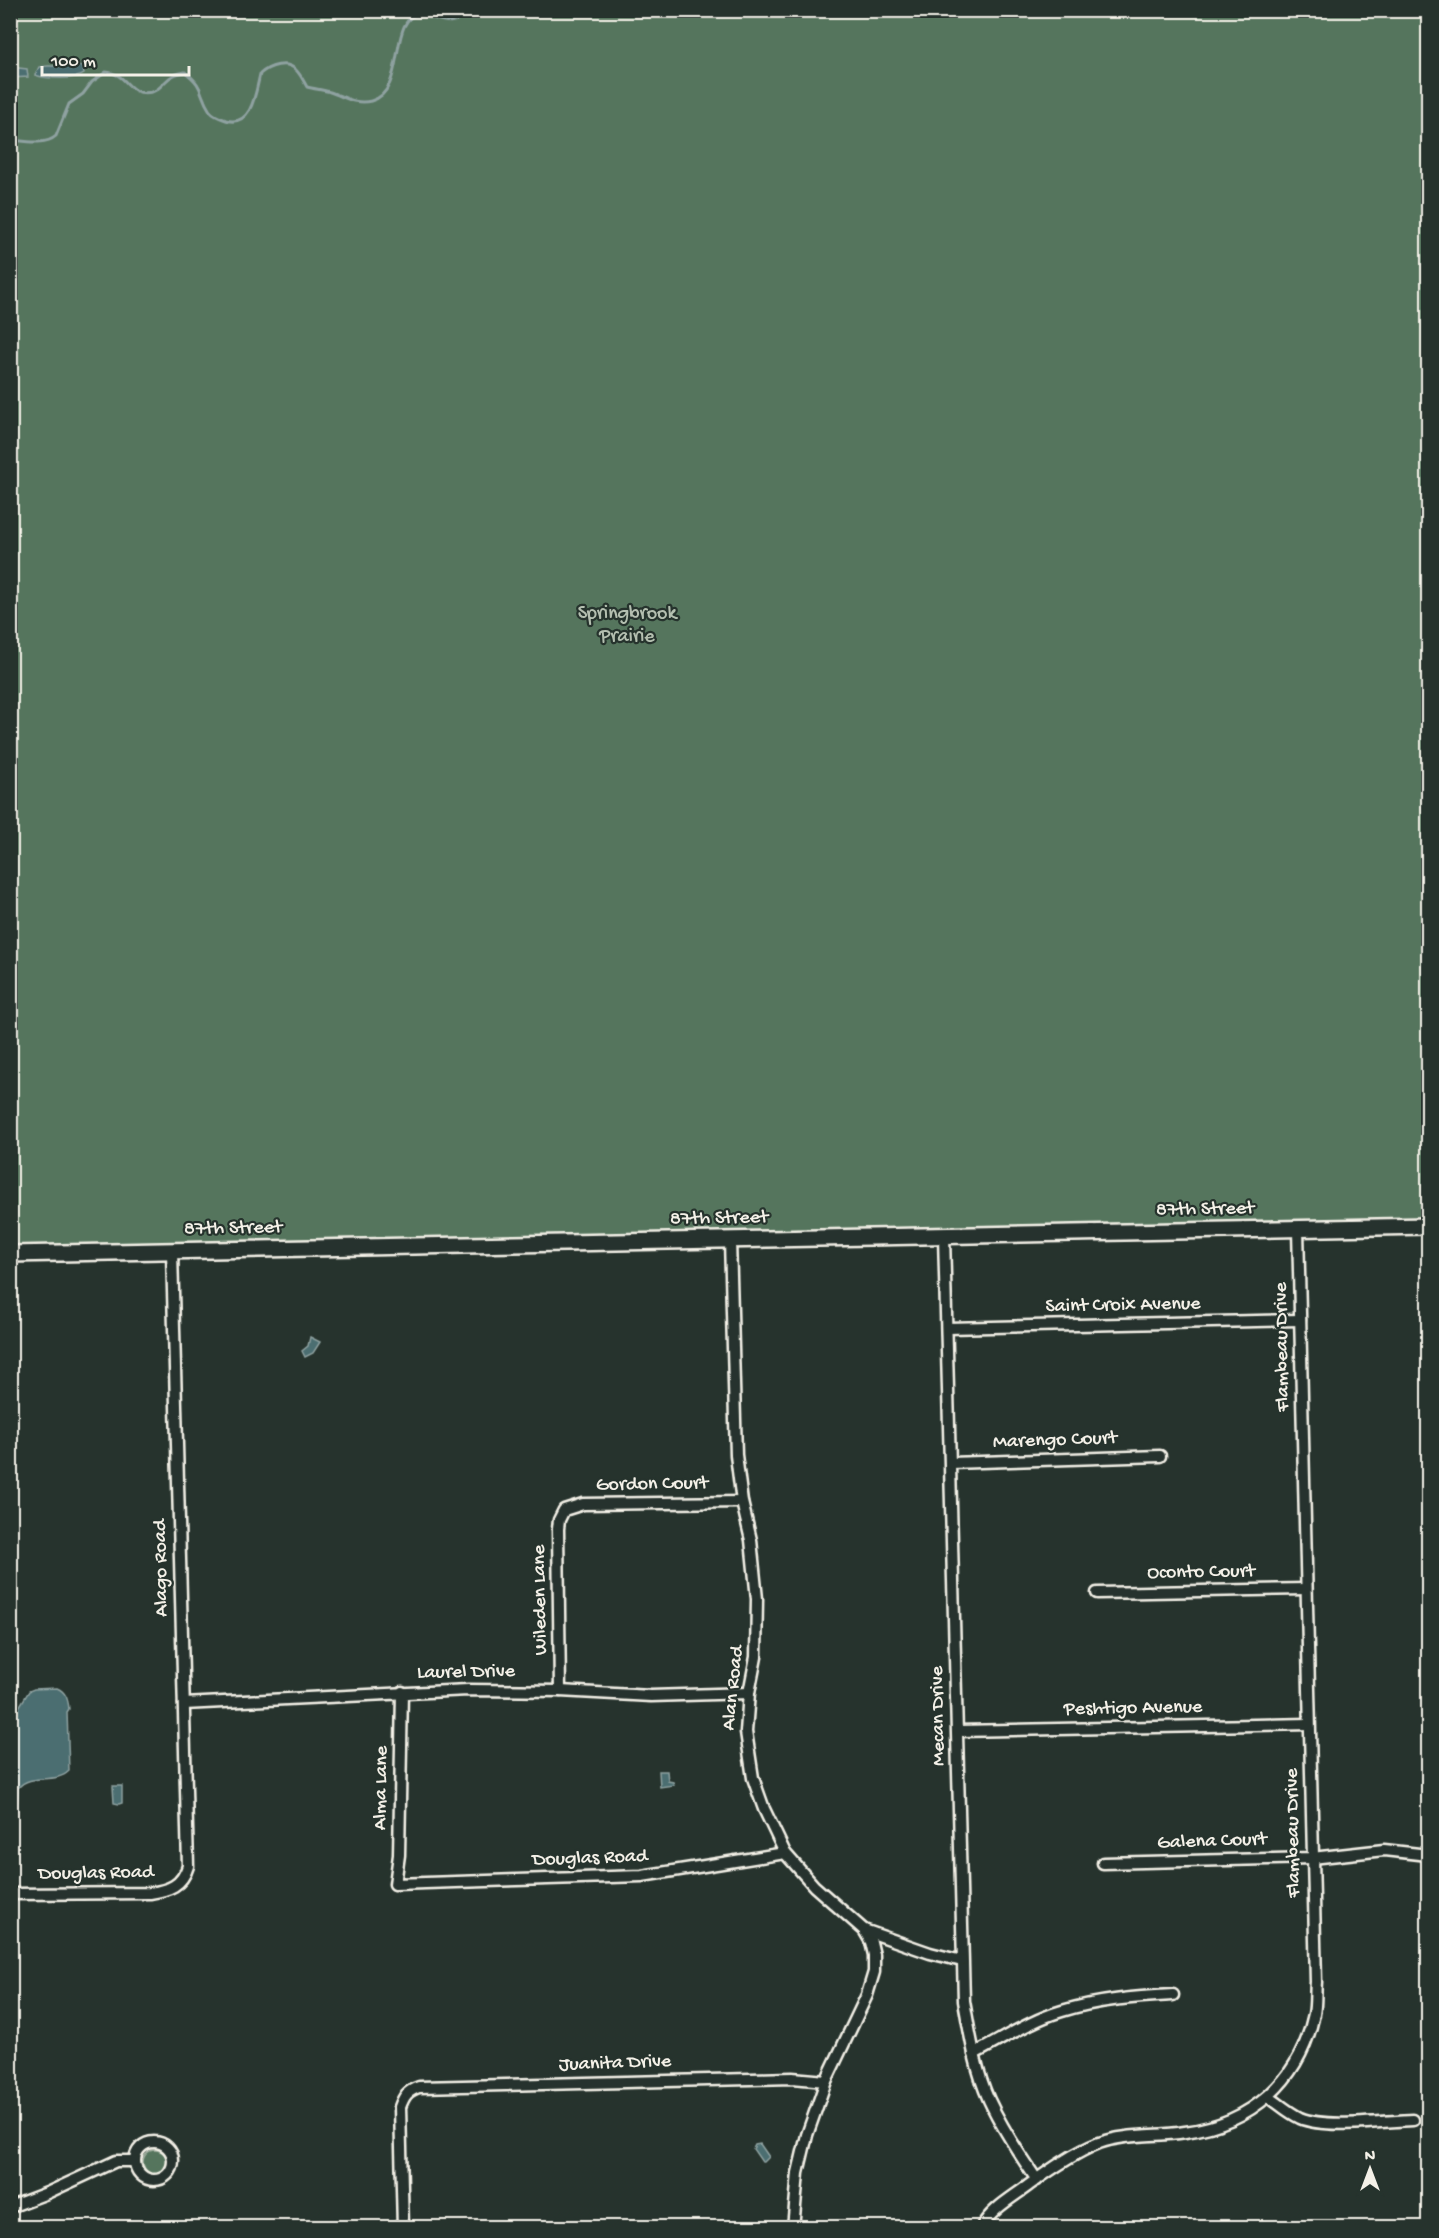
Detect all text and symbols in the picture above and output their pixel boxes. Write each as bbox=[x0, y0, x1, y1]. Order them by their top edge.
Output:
scale bar bbox=[42, 39, 189, 77]
text: 100 m bbox=[50, 52, 96, 73]
park label: Springbrook Prairie bbox=[578, 603, 678, 649]
street label: 87th Street bbox=[1156, 1198, 1256, 1222]
street label: 87th Street bbox=[670, 1207, 770, 1231]
street label: 87th Street bbox=[184, 1217, 284, 1241]
street label: Flambeau Drive bbox=[1270, 1281, 1296, 1413]
street label: Saint Croix Avenue bbox=[1045, 1293, 1201, 1319]
street label: Marengo Court bbox=[993, 1427, 1119, 1455]
street label: Gordon Court bbox=[596, 1472, 710, 1497]
street label: Alago Road bbox=[150, 1517, 174, 1617]
street label: Wileden Lane bbox=[529, 1544, 553, 1655]
street label: Oconto Court bbox=[1147, 1561, 1257, 1585]
street label: Alan Road bbox=[718, 1642, 750, 1732]
street label: Laurel Drive bbox=[417, 1661, 516, 1685]
street label: Mecan Drive bbox=[927, 1665, 951, 1766]
street label: Peshtigo Avenue bbox=[1063, 1696, 1203, 1722]
street label: Alma Lane bbox=[370, 1745, 394, 1830]
street label: Flambeau Drive bbox=[1281, 1767, 1307, 1899]
street label: Galena Court bbox=[1157, 1829, 1269, 1855]
street label: Douglas Road bbox=[530, 1845, 650, 1873]
street label: Douglas Road bbox=[36, 1861, 156, 1887]
street label: Juanita Drive bbox=[558, 2051, 672, 2077]
north arrow bbox=[1340, 2139, 1400, 2199]
text: N bbox=[1365, 2148, 1376, 2167]

